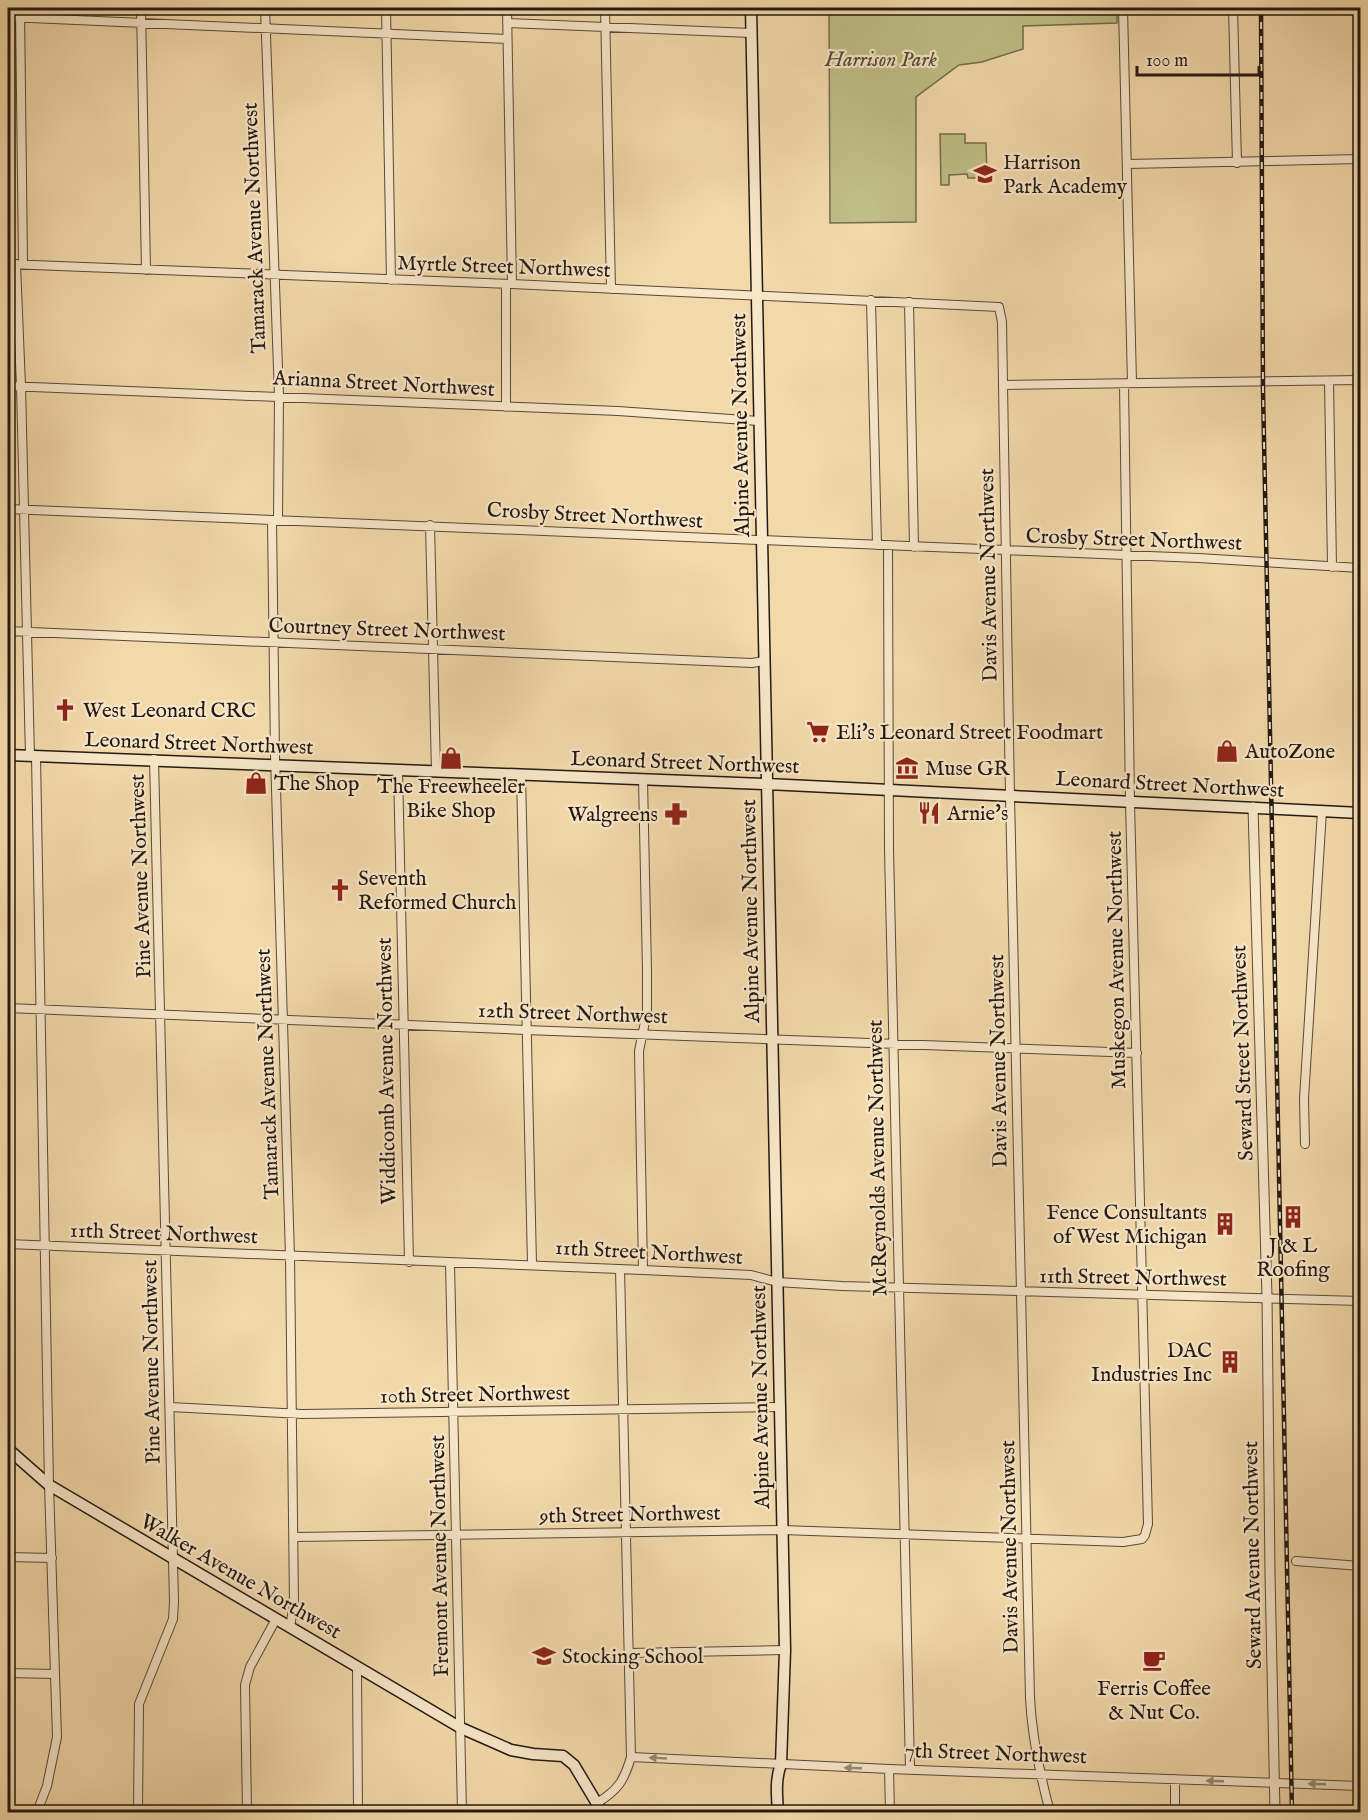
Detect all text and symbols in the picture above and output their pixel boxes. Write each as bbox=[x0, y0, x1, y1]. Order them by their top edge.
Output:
scale bar bbox=[1137, 39, 1258, 77]
park label: Harrison Park bbox=[824, 47, 937, 74]
text: 100 m bbox=[1146, 50, 1188, 73]
street label: Tamarack Avenue Northwest bbox=[238, 102, 273, 354]
place label: Harrison Park Academy bbox=[1003, 150, 1128, 201]
school or university icon: Harrison Park Academy bbox=[972, 161, 998, 187]
street label: Myrtle Street Northwest bbox=[397, 250, 611, 285]
street label: Alpine Avenue Northwest bbox=[726, 313, 757, 538]
street label: Arianna Street Northwest bbox=[271, 365, 495, 404]
street label: Davis Avenue Northwest bbox=[974, 468, 1005, 682]
street label: Crosby Street Northwest bbox=[486, 497, 704, 536]
street label: Crosby Street Northwest bbox=[1025, 523, 1243, 558]
street label: Courtney Street Northwest bbox=[268, 613, 506, 648]
church icon: West Leonard CRC bbox=[52, 697, 78, 723]
place label: West Leonard CRC bbox=[83, 698, 256, 725]
supermarket icon: Eli's Leonard Street Foodmart bbox=[805, 719, 831, 745]
place label: Eli's Leonard Street Foodmart bbox=[836, 720, 1103, 747]
street label: Leonard Street Northwest bbox=[84, 727, 314, 762]
shop icon: AutoZone bbox=[1214, 738, 1240, 764]
place label: AutoZone bbox=[1244, 739, 1336, 766]
shop icon: The Freewheeler Bike Shop bbox=[438, 745, 464, 771]
street label: Leonard Street Northwest bbox=[570, 746, 800, 781]
museum icon: Muse GR bbox=[894, 755, 920, 781]
place label: Muse GR bbox=[925, 756, 1011, 783]
street label: Leonard Street Northwest bbox=[1055, 766, 1285, 805]
shop icon: The Shop bbox=[243, 770, 269, 796]
place label: The Shop bbox=[274, 771, 359, 798]
street label: Pine Avenue Northwest bbox=[124, 773, 159, 979]
place label: The Freewheeler Bike Shop bbox=[377, 774, 525, 825]
street label: Alpine Avenue Northwest bbox=[736, 799, 767, 1024]
restaurant icon: Arnie's bbox=[916, 800, 942, 826]
pharmacy icon: Walgreens bbox=[663, 801, 689, 827]
place label: Arnie's bbox=[946, 801, 1008, 828]
place label: Walgreens bbox=[568, 802, 658, 829]
street label: Muskegon Avenue Northwest bbox=[1102, 831, 1133, 1089]
place label: Seventh Reformed Church bbox=[358, 866, 516, 917]
church icon: Seventh Reformed Church bbox=[327, 877, 353, 903]
street label: Widdicomb Avenue Northwest bbox=[372, 937, 403, 1205]
street label: Seward Street Northwest bbox=[1226, 945, 1261, 1161]
street label: Tamarack Avenue Northwest bbox=[251, 948, 286, 1200]
street label: Davis Avenue Northwest bbox=[984, 954, 1015, 1168]
street label: 12th Street Northwest bbox=[478, 998, 668, 1031]
street label: McReynolds Avenue Northwest bbox=[863, 1019, 894, 1297]
place label: Fence Consultants of West Michigan bbox=[1046, 1200, 1207, 1251]
building icon: J & L Roofing bbox=[1280, 1204, 1306, 1230]
building icon: Fence Consultants of West Michigan bbox=[1212, 1211, 1238, 1237]
street label: 11th Street Northwest bbox=[70, 1218, 258, 1251]
place label: J & L Roofing bbox=[1256, 1233, 1330, 1284]
street label: 11th Street Northwest bbox=[554, 1235, 743, 1272]
street label: Pine Avenue Northwest bbox=[137, 1260, 168, 1464]
street label: 11th Street Northwest bbox=[1039, 1263, 1227, 1294]
street label: Alpine Avenue Northwest bbox=[746, 1285, 777, 1510]
place label: DAC Industries Inc bbox=[1091, 1338, 1212, 1389]
building icon: DAC Industries Inc bbox=[1217, 1349, 1243, 1375]
street label: 10th Street Northwest bbox=[380, 1380, 570, 1411]
street label: Fremont Avenue Northwest bbox=[425, 1435, 456, 1677]
street label: Davis Avenue Northwest bbox=[995, 1440, 1026, 1654]
street label: Seward Avenue Northwest bbox=[1238, 1441, 1269, 1669]
street label: 9th Street Northwest bbox=[538, 1500, 721, 1531]
street label: Walker Avenue Northwest bbox=[135, 1509, 346, 1646]
school or university icon: Stocking School bbox=[531, 1643, 557, 1669]
place label: Stocking School bbox=[562, 1644, 704, 1671]
cafe icon: Ferris Coffee & Nut Co. bbox=[1141, 1647, 1167, 1673]
place label: Ferris Coffee & Nut Co. bbox=[1097, 1676, 1211, 1727]
street label: 7th Street Northwest bbox=[904, 1738, 1087, 1771]
one-way arrow bbox=[648, 1754, 667, 1763]
one-way arrow bbox=[843, 1763, 862, 1772]
one-way arrow bbox=[1206, 1776, 1225, 1785]
one-way arrow bbox=[1308, 1780, 1327, 1789]

